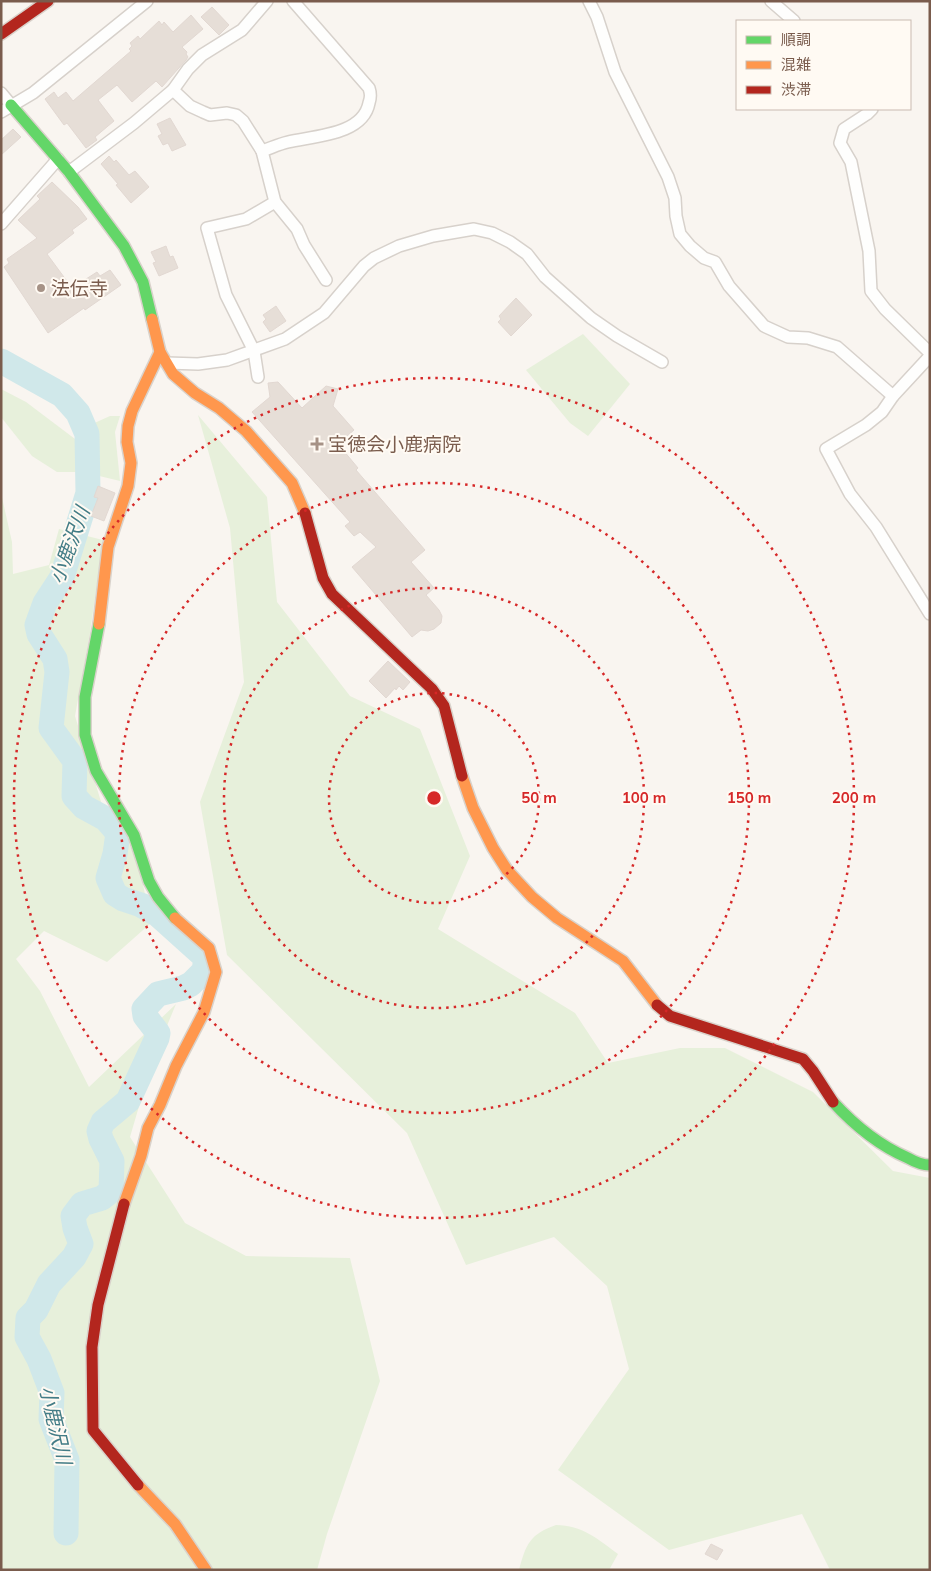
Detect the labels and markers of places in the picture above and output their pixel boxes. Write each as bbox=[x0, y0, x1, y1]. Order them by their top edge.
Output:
place label: 法伝寺 bbox=[51, 276, 108, 300]
marker: 法伝寺 bbox=[35, 282, 47, 294]
place label: 宝徳会小鹿病院 bbox=[328, 432, 461, 456]
marker: 宝徳会小鹿病院 bbox=[310, 437, 324, 451]
centre of rings bbox=[425, 789, 443, 807]

